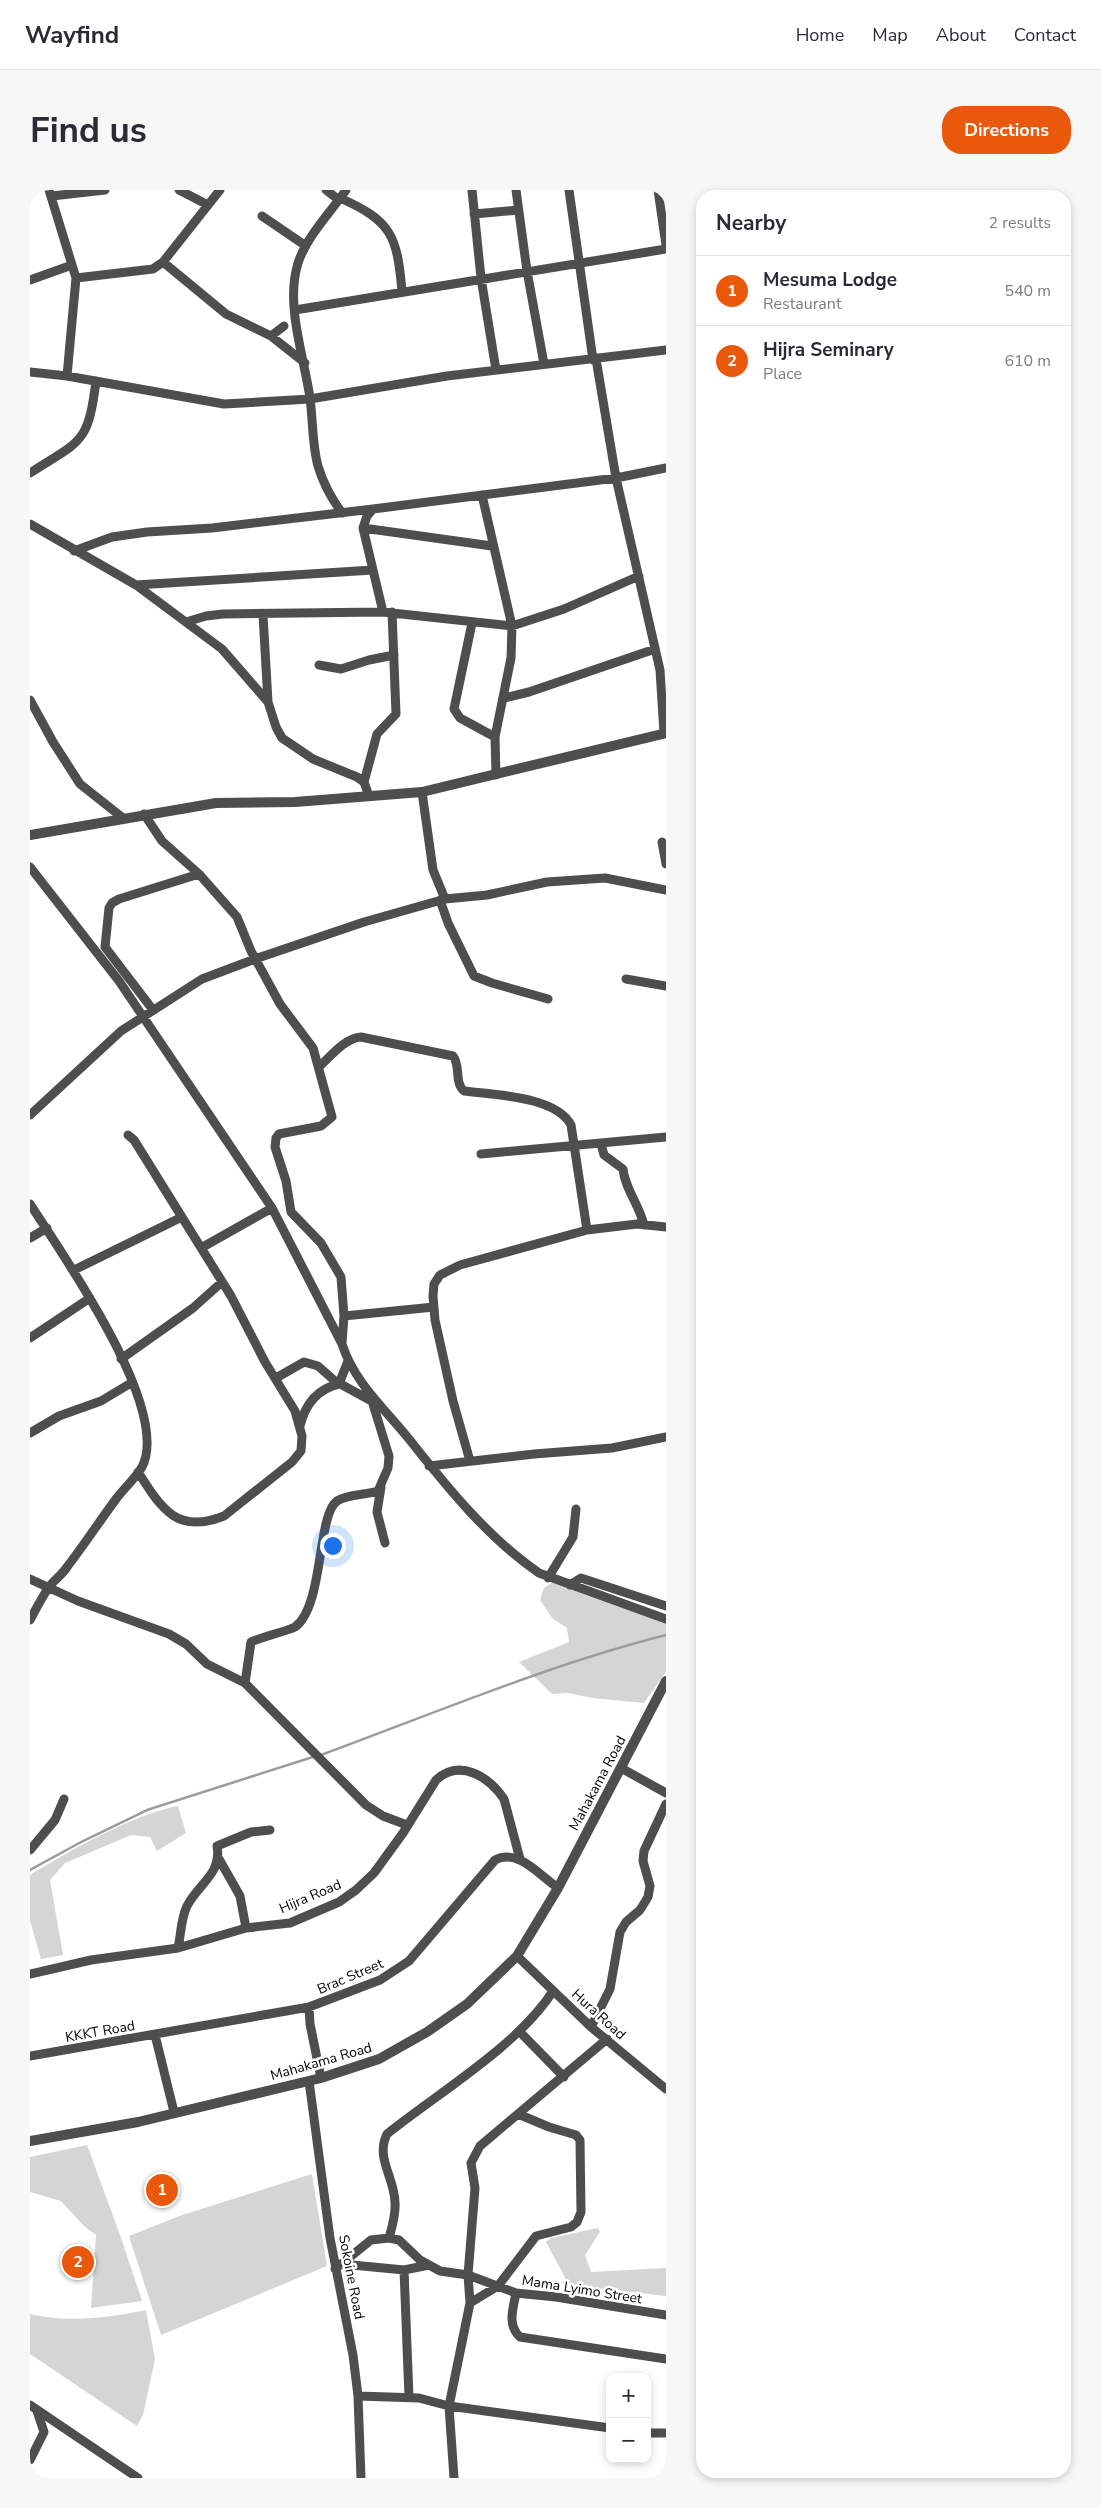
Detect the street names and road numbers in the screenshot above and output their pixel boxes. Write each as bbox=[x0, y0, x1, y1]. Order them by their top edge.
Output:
street label: Mahakama Road bbox=[564, 1733, 630, 1834]
street label: Hijra Road bbox=[276, 1875, 344, 1918]
street label: Brac Street bbox=[314, 1954, 386, 1999]
street label: Hura Road bbox=[567, 1985, 630, 2044]
street label: KKKT Road bbox=[64, 2016, 136, 2047]
street label: Mahakama Road bbox=[268, 2038, 374, 2085]
street label: Sokoine Road bbox=[334, 2233, 369, 2321]
street label: Mama Lyimo Street bbox=[520, 2271, 643, 2308]

